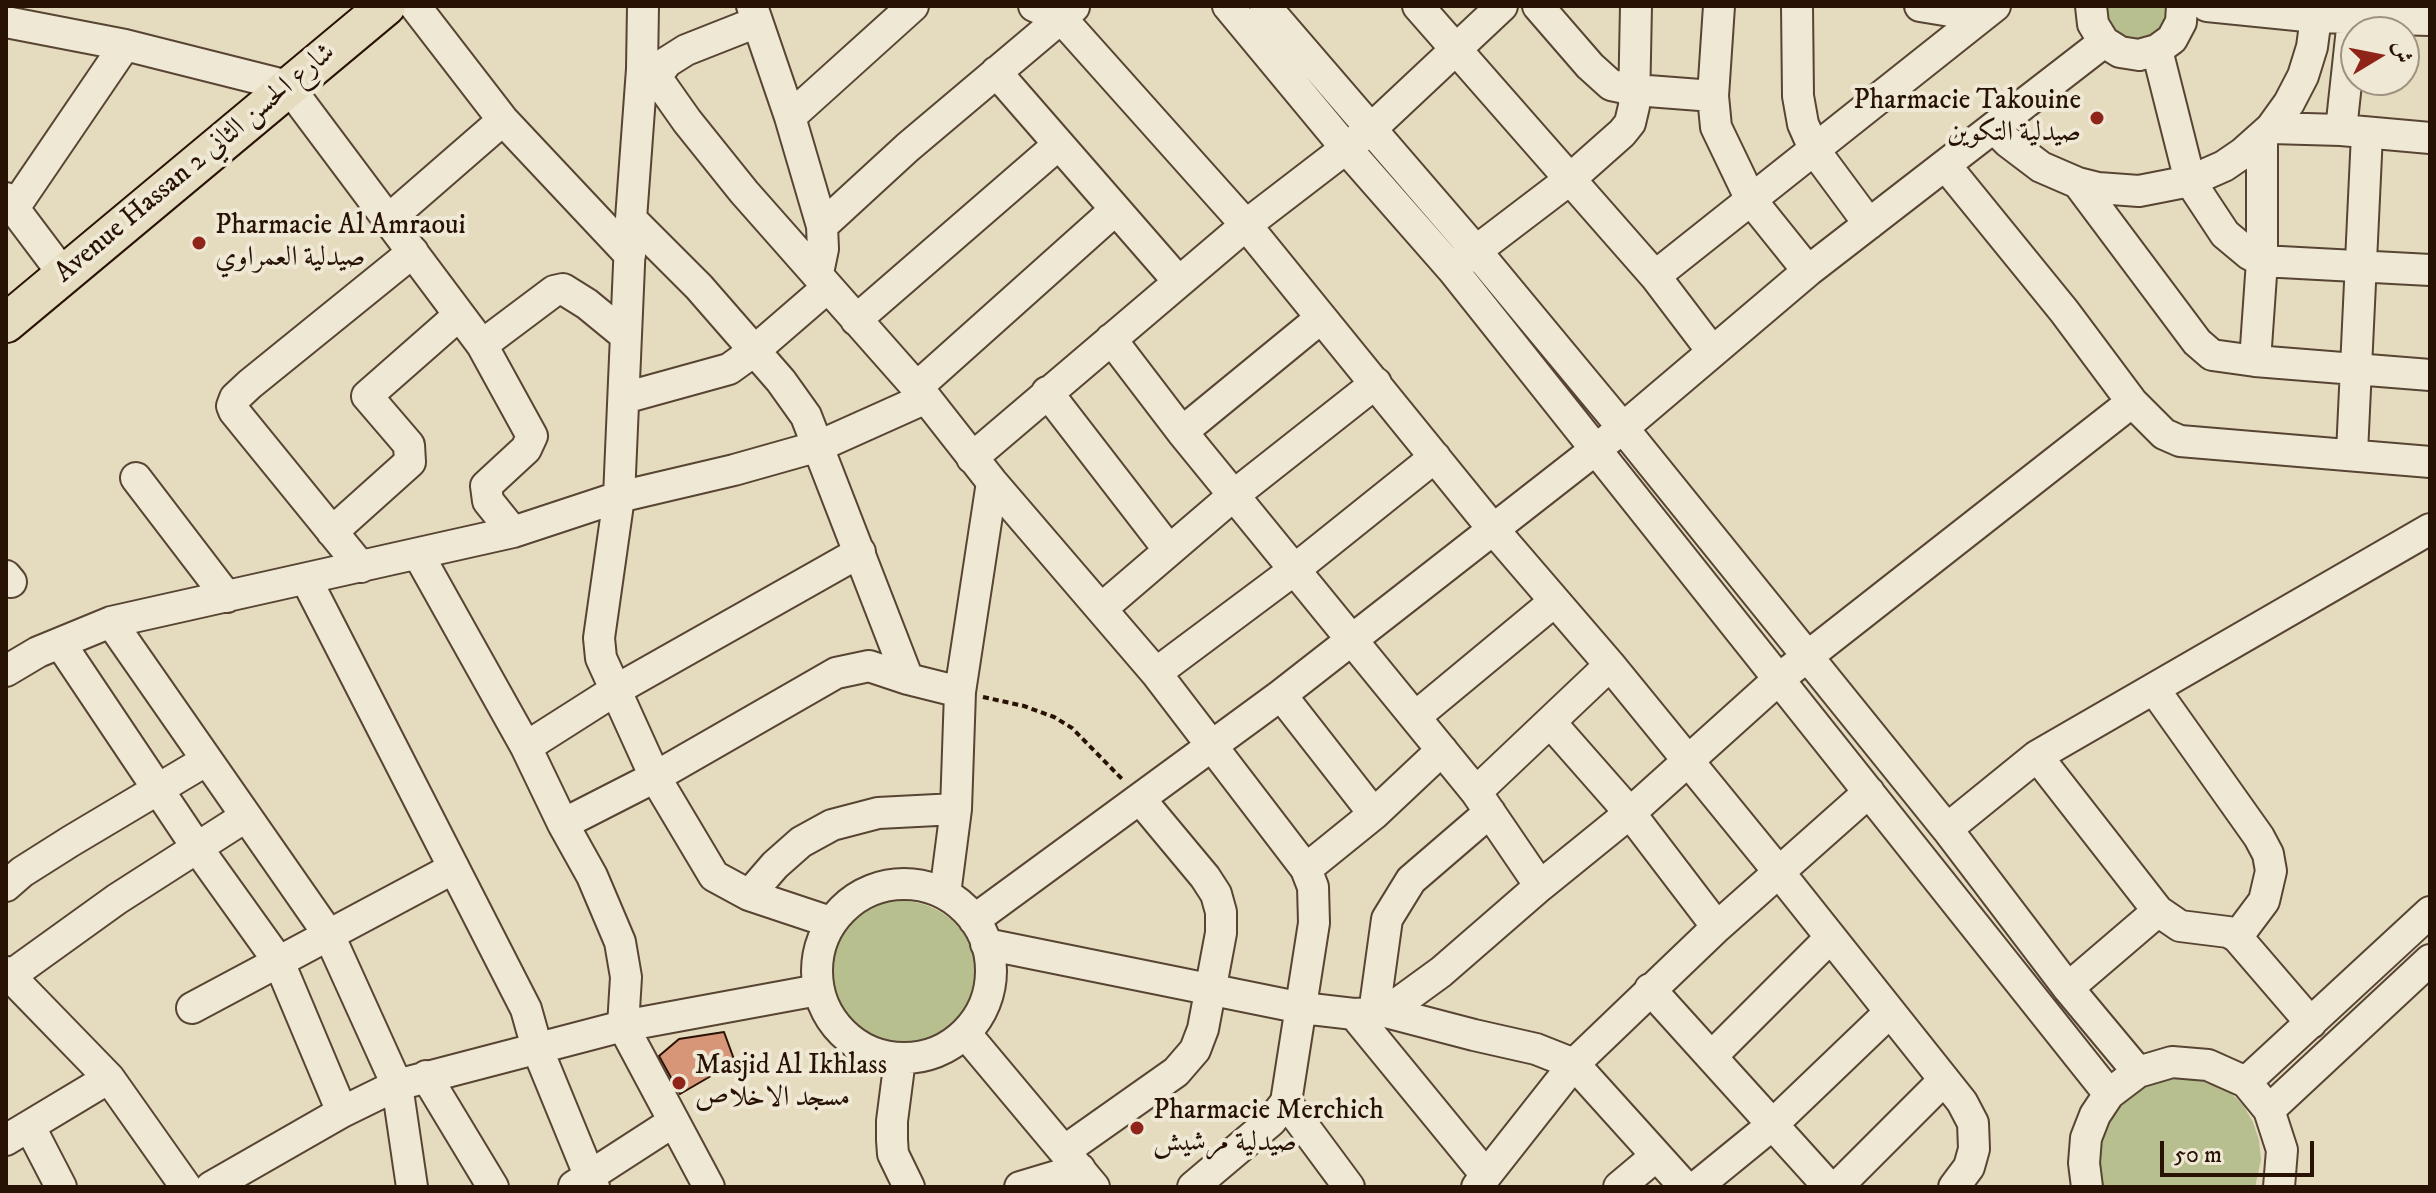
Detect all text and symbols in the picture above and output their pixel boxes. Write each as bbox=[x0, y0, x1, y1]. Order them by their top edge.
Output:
north arrow bbox=[2340, 16, 2420, 96]
street label: Avenue Hassan 2 شارع الحسن الثاني bbox=[49, 37, 343, 291]
text: ش bbox=[2387, 39, 2417, 65]
place label: Pharmacie Takouine صيدلية التكوين bbox=[1853, 85, 2081, 151]
marker: Pharmacie Takouine صيدلية التكوين bbox=[2088, 109, 2106, 127]
place label: Pharmacie Al Amraoui صيدلية العمراوي bbox=[215, 210, 466, 276]
marker: Pharmacie Al Amraoui صيدلية العمراوي bbox=[190, 234, 208, 252]
place label: Masjid Al Ikhlass مسجد الاخلاص bbox=[695, 1050, 887, 1116]
marker: Masjid Al Ikhlass مسجد الاخلاص bbox=[670, 1074, 688, 1092]
place label: Pharmacie Merchich صيدلية مرشيش bbox=[1153, 1095, 1384, 1161]
marker: Pharmacie Merchich صيدلية مرشيش bbox=[1128, 1119, 1146, 1137]
scale bar bbox=[2164, 1125, 2318, 1175]
text: 50 m bbox=[2174, 1140, 2222, 1170]

